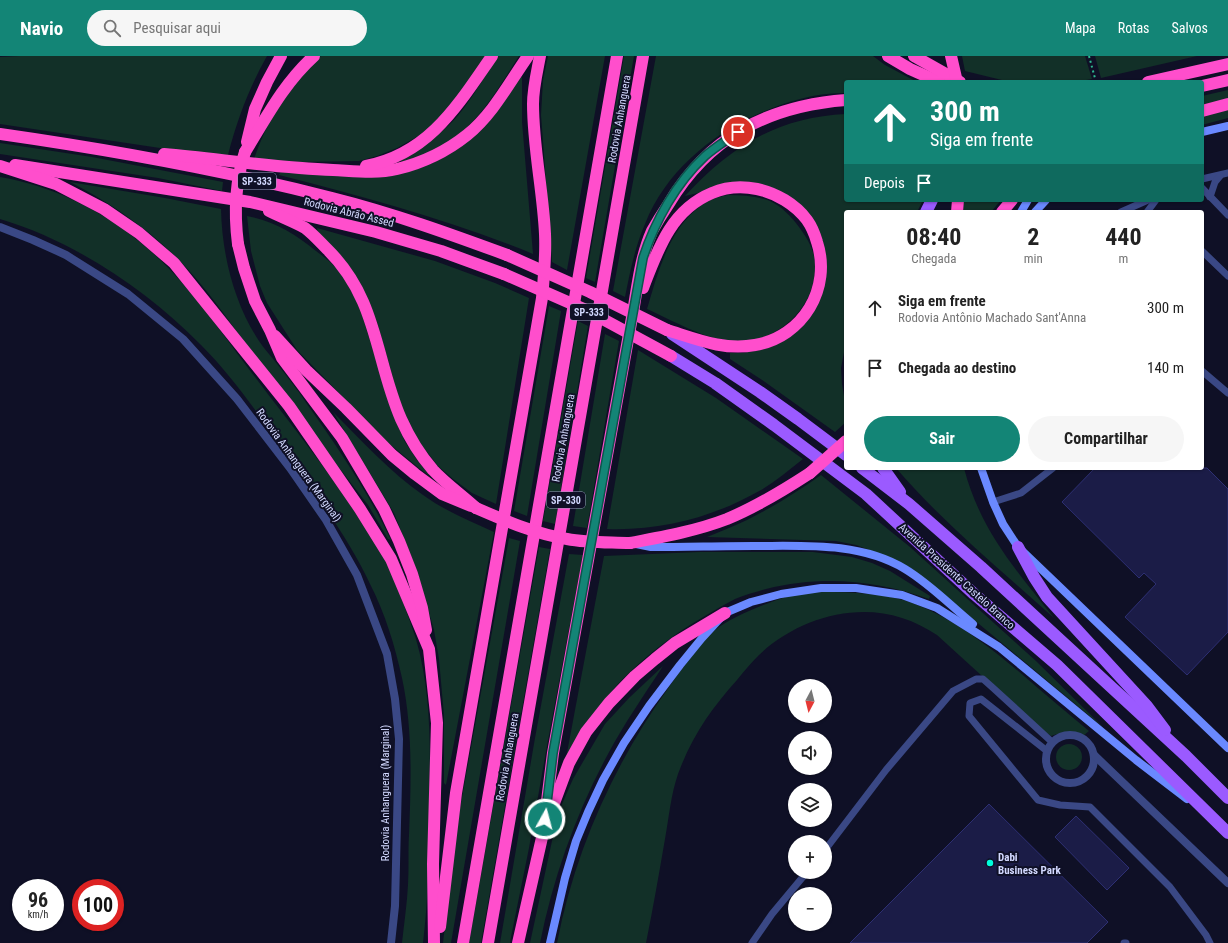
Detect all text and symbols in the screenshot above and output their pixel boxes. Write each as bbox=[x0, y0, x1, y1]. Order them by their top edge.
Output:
search box bbox=[87, 10, 367, 46]
text: Navio bbox=[20, 17, 63, 40]
icon: search bbox=[101, 17, 123, 39]
text: Pesquisar aqui bbox=[133, 19, 221, 37]
text: Mapa bbox=[1065, 20, 1096, 36]
text: Rotas bbox=[1118, 20, 1150, 36]
text: Salvos bbox=[1172, 20, 1208, 36]
street label: Rodovia Anhanguera bbox=[605, 74, 634, 164]
text: 300 m bbox=[930, 95, 1000, 128]
icon: ahead bbox=[864, 96, 916, 148]
pin bbox=[721, 115, 755, 149]
icon: arrive bbox=[727, 121, 749, 143]
text: Siga em frente bbox=[930, 129, 1033, 150]
icon: arrive bbox=[913, 172, 935, 194]
road number: SP-333 bbox=[238, 173, 276, 189]
text: Depois bbox=[864, 174, 905, 192]
street label: Rodovia Abrão Assed bbox=[302, 195, 395, 230]
text: 08:40 bbox=[906, 223, 961, 251]
text: 2 bbox=[1027, 223, 1039, 251]
text: 440 bbox=[1105, 223, 1142, 251]
text: Chegada bbox=[911, 251, 956, 266]
text: min bbox=[1024, 251, 1043, 266]
text: m bbox=[1119, 251, 1128, 266]
text: Siga em frente bbox=[898, 292, 986, 310]
icon: ahead bbox=[864, 297, 886, 319]
text: 300 m bbox=[1147, 299, 1184, 317]
road number: SP-333 bbox=[570, 304, 608, 320]
text: Rodovia Antônio Machado Sant'Anna bbox=[898, 310, 1086, 325]
icon: arrive bbox=[864, 357, 886, 379]
text: Chegada ao destino bbox=[898, 359, 1016, 377]
text: 140 m bbox=[1147, 359, 1184, 377]
street label: Rodovia Anhanguera bbox=[549, 393, 578, 483]
street label: Rodovia Anhanguera (Marginal) bbox=[253, 406, 344, 524]
button: Sair bbox=[864, 416, 1020, 462]
button: Compartilhar bbox=[1028, 416, 1184, 462]
road number: SP-330 bbox=[547, 492, 585, 508]
street label: Avenida Presidente Castelo Branco bbox=[896, 521, 1018, 632]
north arrow bbox=[788, 679, 832, 723]
map controls bbox=[788, 679, 832, 931]
street label: Rodovia Anhanguera bbox=[493, 712, 522, 802]
street label: Rodovia Anhanguera (Marginal) bbox=[379, 725, 392, 861]
button: sound bbox=[788, 731, 832, 775]
button: layers bbox=[788, 783, 832, 827]
position arrow bbox=[524, 798, 566, 840]
button: + bbox=[788, 835, 832, 879]
place label: Dabi Business Park bbox=[998, 851, 1062, 877]
marker: Dabi Business Park bbox=[985, 858, 995, 868]
speed limit sign: 100 bbox=[72, 879, 124, 931]
button: − bbox=[788, 887, 832, 931]
text: 96 bbox=[28, 888, 48, 912]
text: km/h bbox=[28, 909, 48, 920]

